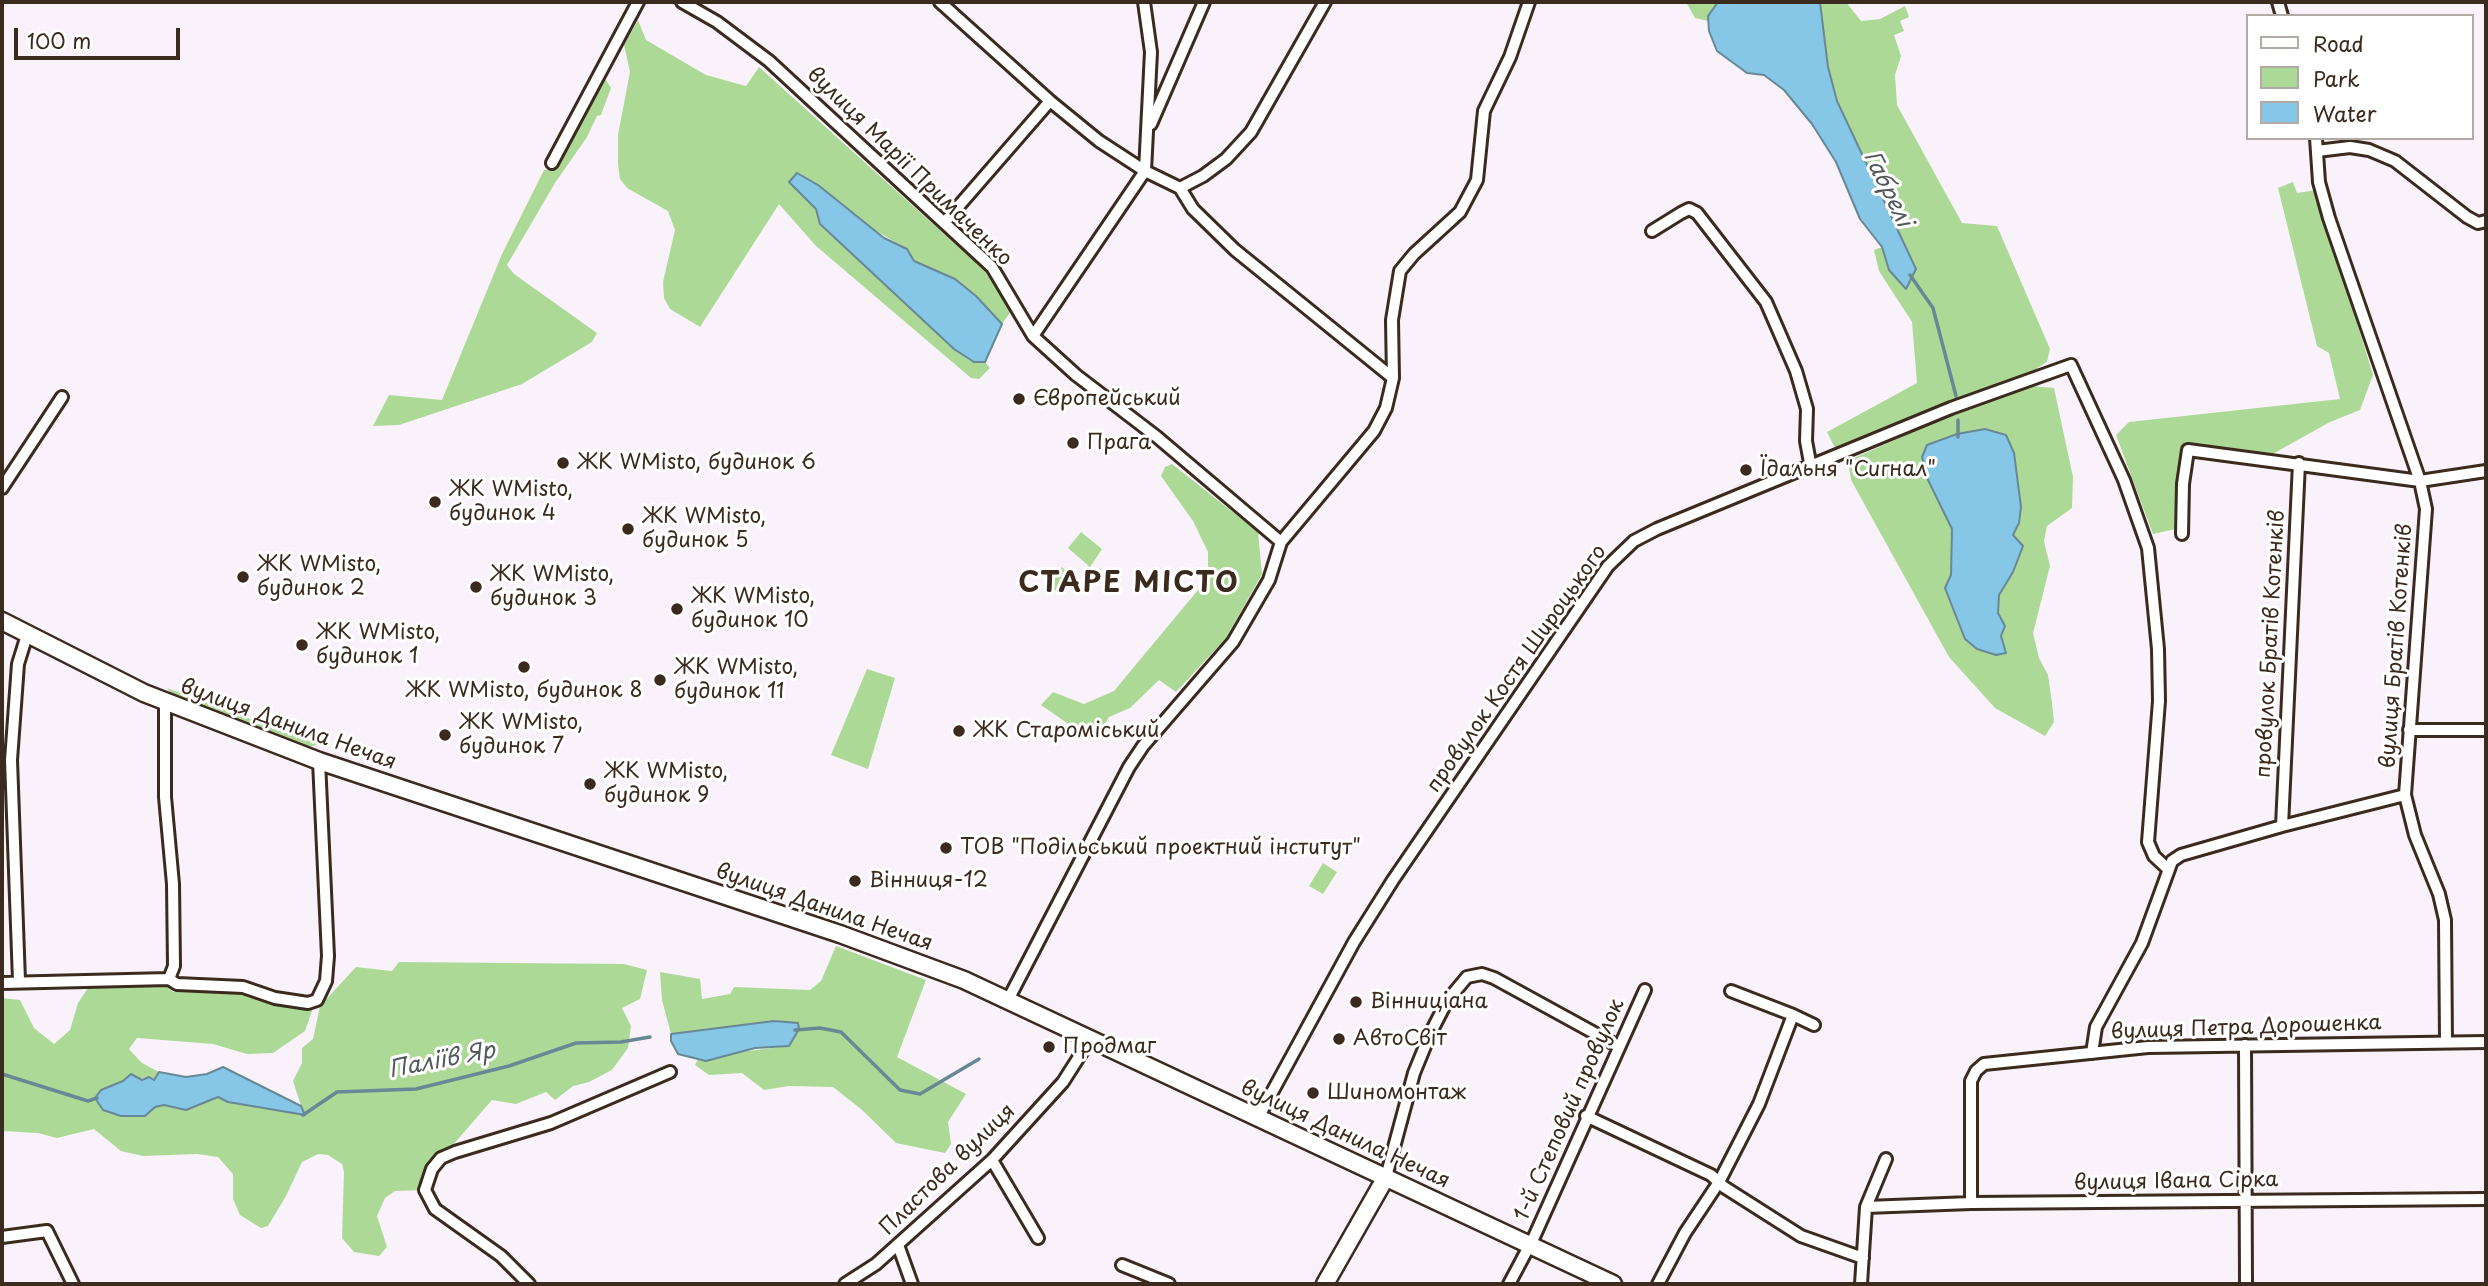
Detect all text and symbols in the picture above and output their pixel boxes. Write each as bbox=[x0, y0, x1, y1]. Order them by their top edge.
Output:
scale bar bbox=[18, 14, 184, 58]
legend bbox=[2246, 14, 2474, 140]
text: 100 m bbox=[27, 24, 91, 56]
text: Road bbox=[2313, 27, 2364, 59]
street label: вулиця Марії Примаченко bbox=[801, 62, 1017, 272]
text: Park bbox=[2313, 62, 2360, 94]
text: Water bbox=[2313, 97, 2376, 129]
water label: Габрелі bbox=[1857, 146, 1917, 232]
place label: Європейський bbox=[1033, 386, 1181, 412]
marker: Європейський bbox=[1011, 391, 1027, 407]
place label: Прага bbox=[1087, 430, 1151, 456]
marker: Прага bbox=[1065, 435, 1081, 451]
place label: ЖК WMisto, будинок 6 bbox=[577, 450, 816, 476]
marker: ЖК WMisto, будинок 6 bbox=[555, 455, 571, 471]
place label: Їдальня "Сигнал" bbox=[1760, 457, 1936, 483]
marker: Їдальня "Сигнал" bbox=[1738, 462, 1754, 478]
place label: ЖК WMisto, будинок 4 bbox=[449, 477, 573, 527]
marker: ЖК WMisto, будинок 4 bbox=[427, 494, 443, 510]
place label: ЖК WMisto, будинок 5 bbox=[642, 504, 766, 554]
street label: провулок Братів Котенків bbox=[2251, 509, 2291, 779]
marker: ЖК WMisto, будинок 5 bbox=[620, 521, 636, 537]
street label: вулиця Братів Котенків bbox=[2376, 523, 2418, 769]
street label: провулок Костя Широцького bbox=[1422, 540, 1612, 798]
place label: ЖК WMisto, будинок 2 bbox=[257, 552, 381, 602]
place label: ЖК WMisto, будинок 3 bbox=[490, 562, 614, 612]
district label: СТАРЕ МІСТО bbox=[1021, 567, 1237, 601]
marker: ЖК WMisto, будинок 2 bbox=[235, 569, 251, 585]
marker: ЖК WMisto, будинок 3 bbox=[468, 579, 484, 595]
place label: ЖК WMisto, будинок 10 bbox=[691, 584, 815, 634]
marker: ЖК WMisto, будинок 10 bbox=[669, 601, 685, 617]
place label: ЖК WMisto, будинок 1 bbox=[316, 620, 440, 670]
marker: ЖК WMisto, будинок 1 bbox=[294, 637, 310, 653]
place label: ЖК WMisto, будинок 11 bbox=[674, 655, 798, 705]
marker: ЖК WMisto, будинок 8 bbox=[516, 659, 532, 675]
marker: ЖК WMisto, будинок 11 bbox=[652, 672, 668, 688]
street label: вулиця Данила Нечая bbox=[177, 674, 399, 776]
place label: ЖК WMisto, будинок 8 bbox=[405, 678, 643, 704]
place label: ЖК WMisto, будинок 7 bbox=[459, 710, 583, 760]
place label: ЖК Староміський bbox=[973, 718, 1159, 744]
marker: ЖК Староміський bbox=[951, 723, 967, 739]
marker: ЖК WMisto, будинок 7 bbox=[437, 727, 453, 743]
place label: ЖК WMisto, будинок 9 bbox=[604, 759, 728, 809]
marker: ЖК WMisto, будинок 9 bbox=[582, 776, 598, 792]
place label: ТОВ "Подільський проектний інститут" bbox=[960, 835, 1361, 861]
marker: ТОВ "Подільський проектний інститут" bbox=[938, 840, 954, 856]
street label: вулиця Данила Нечая bbox=[712, 859, 936, 957]
place label: Вінниця-12 bbox=[869, 868, 988, 894]
marker: Вінниця-12 bbox=[847, 873, 863, 889]
place label: Вінниціана bbox=[1370, 989, 1488, 1015]
marker: Вінниціана bbox=[1348, 994, 1364, 1010]
street label: 1-й Степовий провулок bbox=[1510, 995, 1630, 1225]
street label: вулиця Петра Дорошенка bbox=[2110, 1011, 2382, 1045]
place label: АвтоСвіт bbox=[1353, 1026, 1447, 1052]
marker: АвтоСвіт bbox=[1331, 1031, 1347, 1047]
place label: Продмаг bbox=[1063, 1034, 1156, 1060]
water label: Паліїв Яр bbox=[386, 1037, 498, 1085]
marker: Продмаг bbox=[1041, 1039, 1057, 1055]
street label: вулиця Данила Нечая bbox=[1236, 1075, 1454, 1195]
place label: Шиномонтаж bbox=[1327, 1080, 1466, 1106]
marker: Шиномонтаж bbox=[1305, 1085, 1321, 1101]
street label: Пластова вулиця bbox=[875, 1099, 1021, 1241]
street label: вулиця Івана Сірка bbox=[2074, 1168, 2278, 1196]

